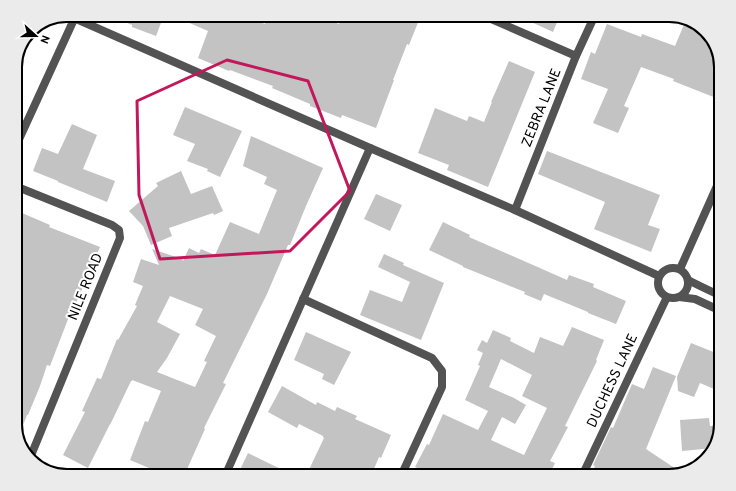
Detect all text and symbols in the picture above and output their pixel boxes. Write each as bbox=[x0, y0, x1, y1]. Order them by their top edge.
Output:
north arrow bbox=[16, 16, 56, 56]
text: N bbox=[36, 33, 52, 45]
street label: ZEBRA LANE bbox=[519, 66, 565, 150]
street label: NILE ROAD bbox=[65, 251, 107, 323]
street label: DUCHESS LANE bbox=[584, 331, 642, 431]

